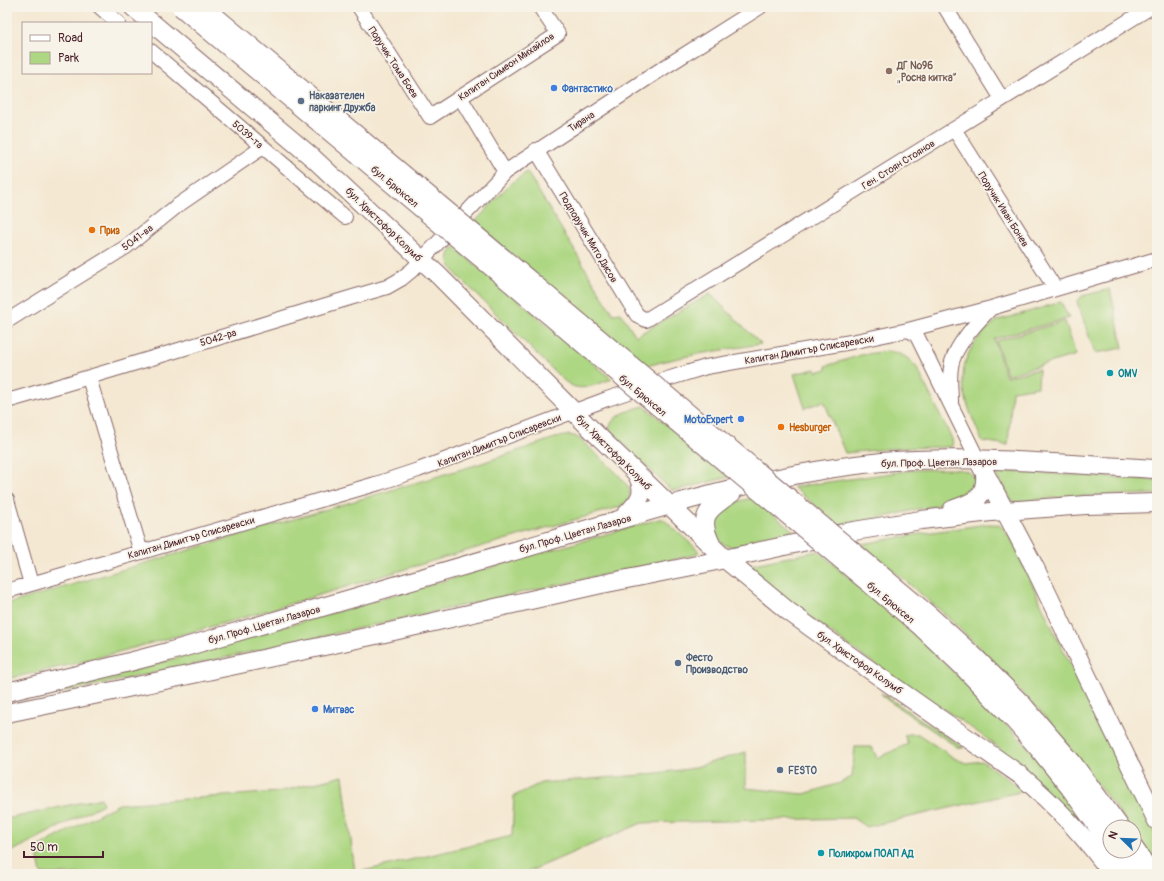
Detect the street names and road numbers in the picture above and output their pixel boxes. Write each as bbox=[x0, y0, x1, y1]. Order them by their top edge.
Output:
street label: Поручик Тома Боев bbox=[366, 25, 421, 101]
street label: Капитан Симеон Михайлов bbox=[456, 30, 557, 103]
street label: Тирана bbox=[566, 109, 597, 135]
street label: 5039-та bbox=[229, 118, 265, 152]
street label: Ген. Стоян Стоянов bbox=[860, 137, 937, 192]
street label: бул. Брюксел bbox=[368, 163, 421, 210]
street label: Поручик Иван Бонев bbox=[975, 170, 1031, 249]
street label: бул. Христофор Колумб bbox=[343, 185, 424, 265]
street label: Подпоручик Мито Дисов bbox=[556, 190, 620, 285]
street label: 5041-ва bbox=[120, 222, 156, 253]
street label: 5042-ра bbox=[199, 327, 238, 349]
street label: Капитан Димитър Списаревски bbox=[744, 333, 875, 367]
street label: бул. Брюксел bbox=[616, 372, 669, 419]
street label: Капитан Димитър Списаревски bbox=[436, 412, 563, 470]
street label: бул. Христофор Колумб bbox=[573, 412, 654, 493]
street label: бул. Проф. Цветан Лазаров bbox=[881, 456, 997, 470]
street label: бул. Проф. Цветан Лазаров bbox=[518, 512, 633, 556]
street label: Капитан Димитър Списаревски bbox=[127, 514, 256, 562]
street label: бул. Брюксел bbox=[864, 579, 917, 626]
street label: бул. Проф. Цветан Лазаров bbox=[207, 603, 322, 647]
street label: бул. Христофор Колумб bbox=[814, 629, 905, 697]

